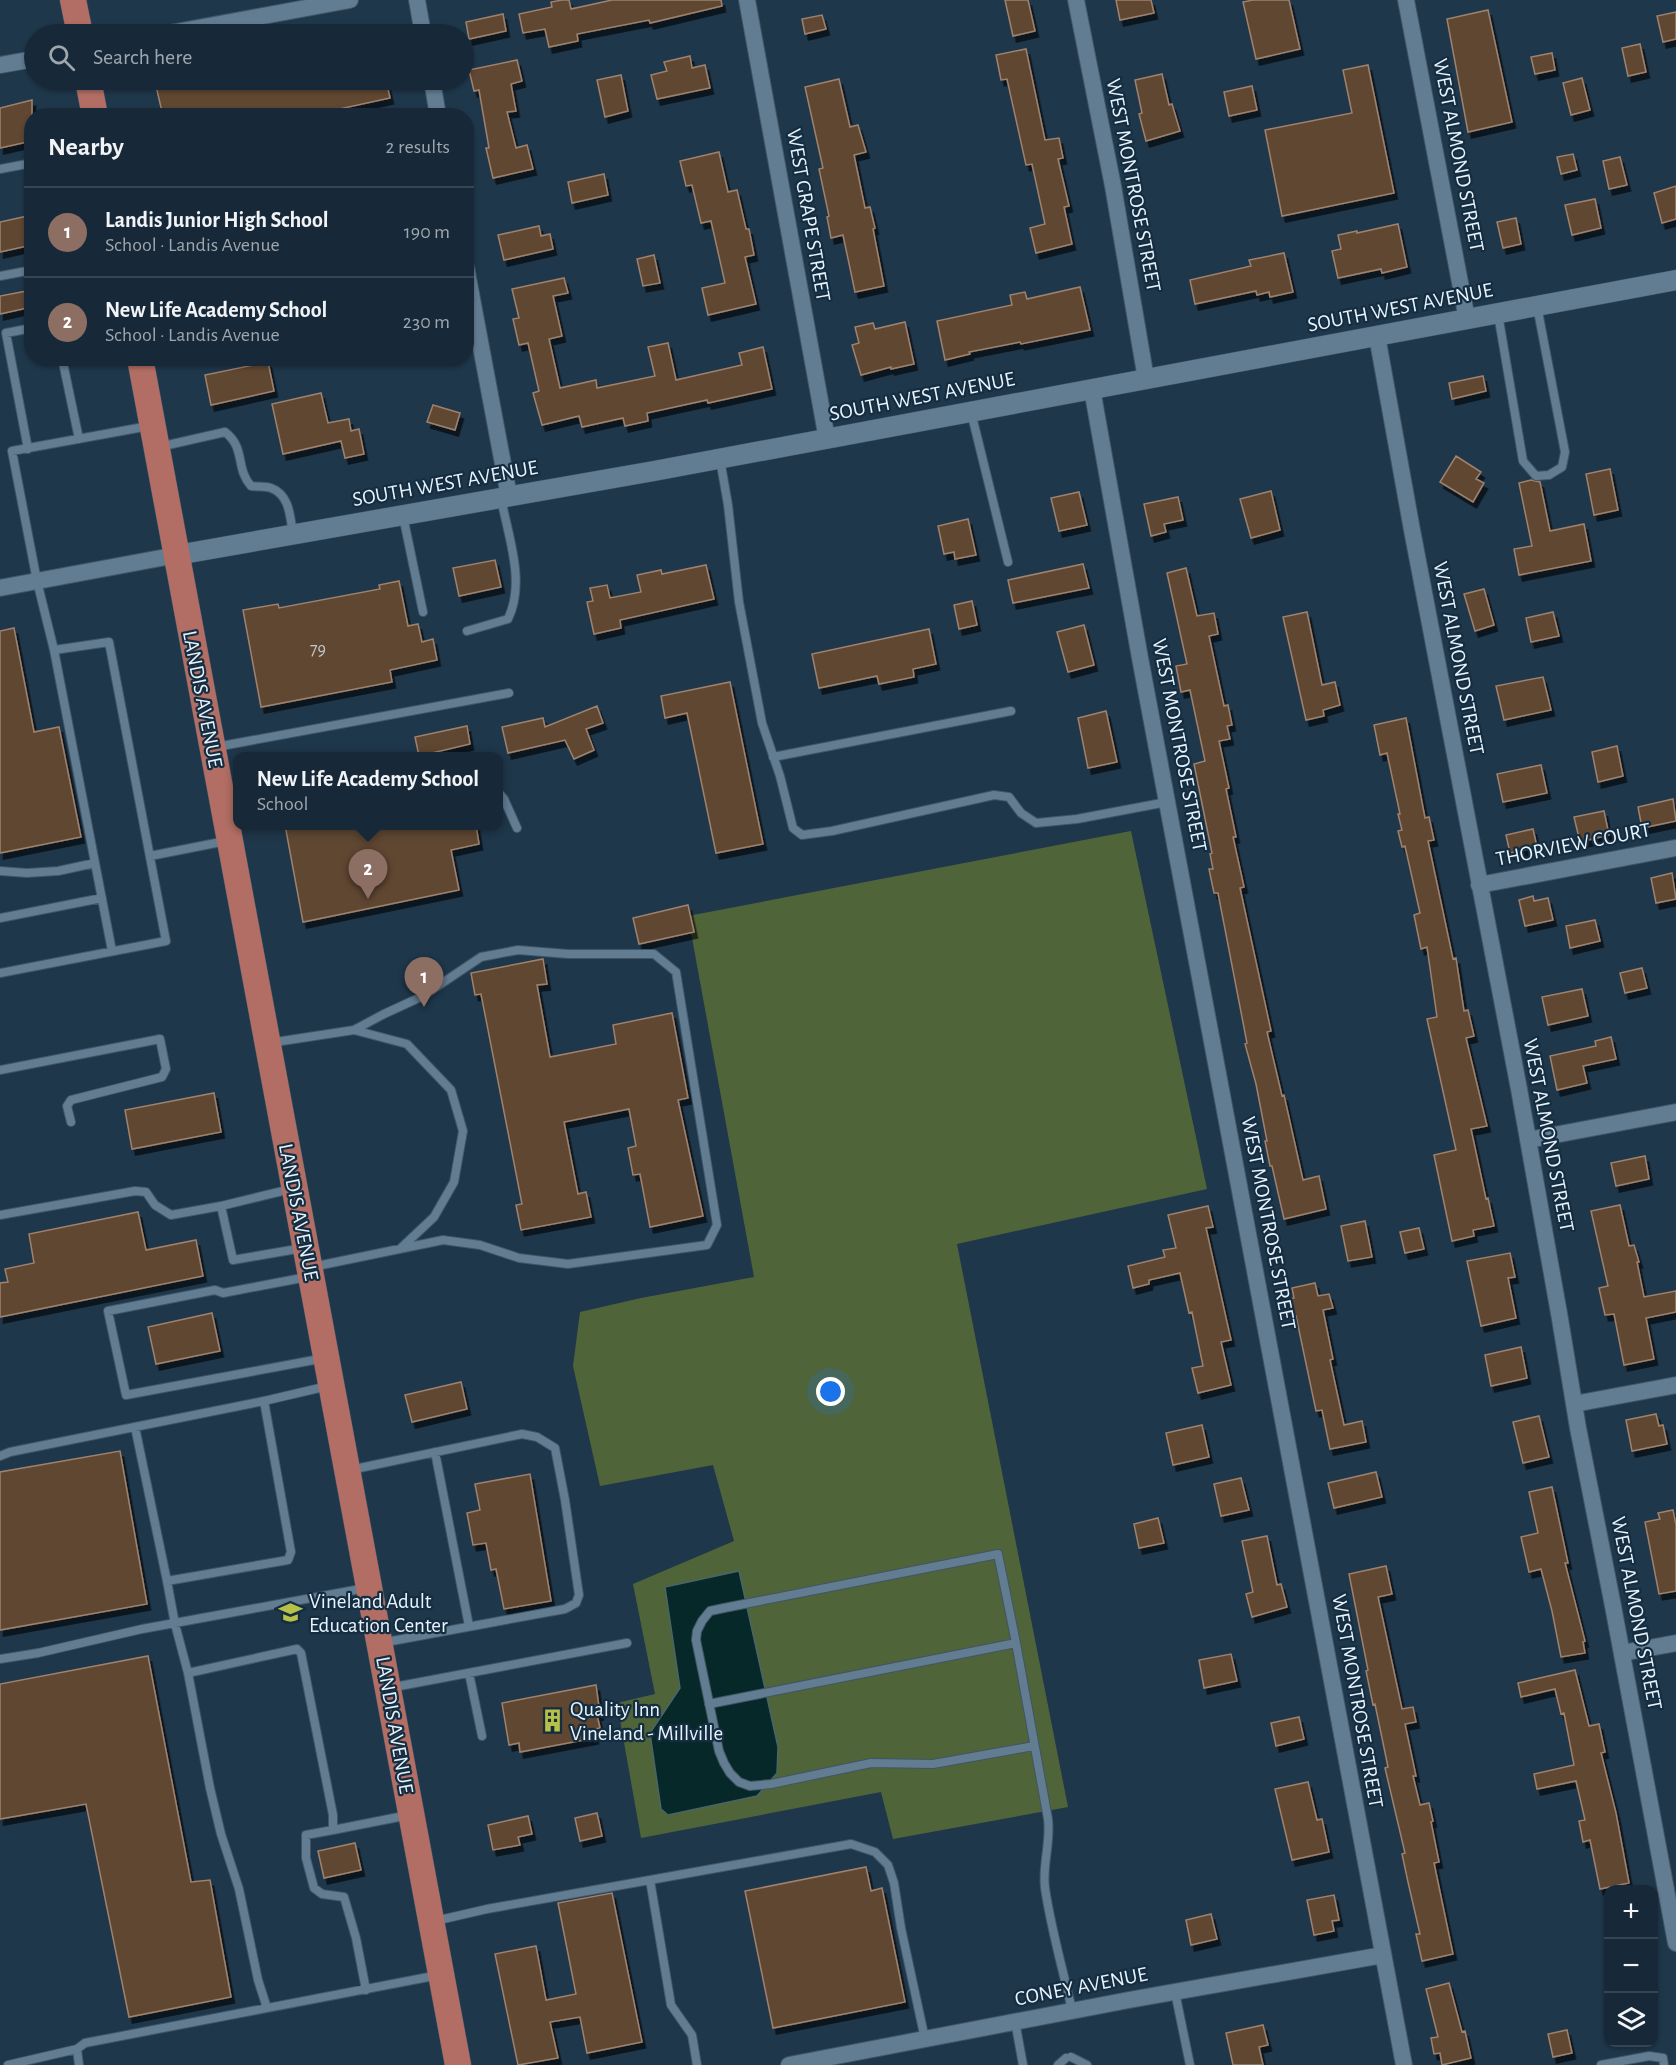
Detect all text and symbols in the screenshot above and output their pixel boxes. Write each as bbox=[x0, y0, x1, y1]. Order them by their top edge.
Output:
search box bbox=[24, 24, 474, 90]
icon: search bbox=[45, 41, 78, 74]
text: Search here bbox=[93, 46, 192, 68]
street label: WEST ALMOND STREET bbox=[1429, 57, 1488, 254]
street label: WEST MONTROSE STREET bbox=[1103, 77, 1164, 294]
street label: WEST GRAPE STREET bbox=[783, 127, 834, 303]
text: Nearby bbox=[48, 134, 124, 160]
text: 2 results bbox=[386, 137, 450, 157]
text: Landis Junior High School bbox=[105, 209, 329, 231]
text: 1 bbox=[64, 222, 71, 242]
text: 190 m bbox=[404, 222, 450, 242]
text: School · Landis Avenue bbox=[105, 235, 280, 255]
street label: SOUTH WEST AVENUE bbox=[1306, 279, 1494, 336]
text: New Life Academy School bbox=[105, 299, 327, 321]
text: 2 bbox=[63, 312, 72, 332]
text: 230 m bbox=[403, 312, 450, 332]
text: School · Landis Avenue bbox=[105, 325, 280, 345]
street label: SOUTH WEST AVENUE bbox=[828, 368, 1016, 425]
street label: SOUTH WEST AVENUE bbox=[351, 457, 539, 510]
street label: WEST ALMOND STREET bbox=[1429, 560, 1488, 757]
street label: LANDIS AVENUE bbox=[179, 629, 226, 769]
street label: WEST MONTROSE STREET bbox=[1149, 637, 1210, 854]
house number: 79 bbox=[310, 641, 326, 659]
popup bbox=[233, 752, 503, 830]
text: New Life Academy School bbox=[257, 768, 479, 790]
text: School bbox=[257, 794, 309, 814]
street label: THORVIEW COURT bbox=[1494, 819, 1652, 870]
pin: 2 bbox=[348, 850, 388, 899]
pin: 1 bbox=[404, 958, 444, 1007]
street label: WEST ALMOND STREET bbox=[1519, 1037, 1578, 1234]
street label: WEST MONTROSE STREET bbox=[1238, 1115, 1299, 1332]
street label: LANDIS AVENUE bbox=[275, 1142, 322, 1282]
your location bbox=[816, 1377, 845, 1406]
street label: WEST ALMOND STREET bbox=[1607, 1515, 1666, 1712]
place label: Vineland Adult Education Center bbox=[309, 1591, 448, 1636]
street label: WEST MONTROSE STREET bbox=[1328, 1593, 1387, 1810]
school or university icon: Vineland Adult Education Center bbox=[278, 1600, 304, 1626]
street label: LANDIS AVENUE bbox=[372, 1655, 417, 1795]
place label: Quality Inn Vineland - Millville bbox=[570, 1699, 723, 1744]
building icon: Quality Inn Vineland - Millville bbox=[539, 1708, 565, 1734]
map controls bbox=[1604, 1885, 1658, 2047]
button: + bbox=[1604, 1885, 1658, 1939]
button: − bbox=[1604, 1939, 1658, 1993]
street label: CONEY AVENUE bbox=[1013, 1963, 1149, 2010]
button: layers bbox=[1604, 1993, 1658, 2047]

